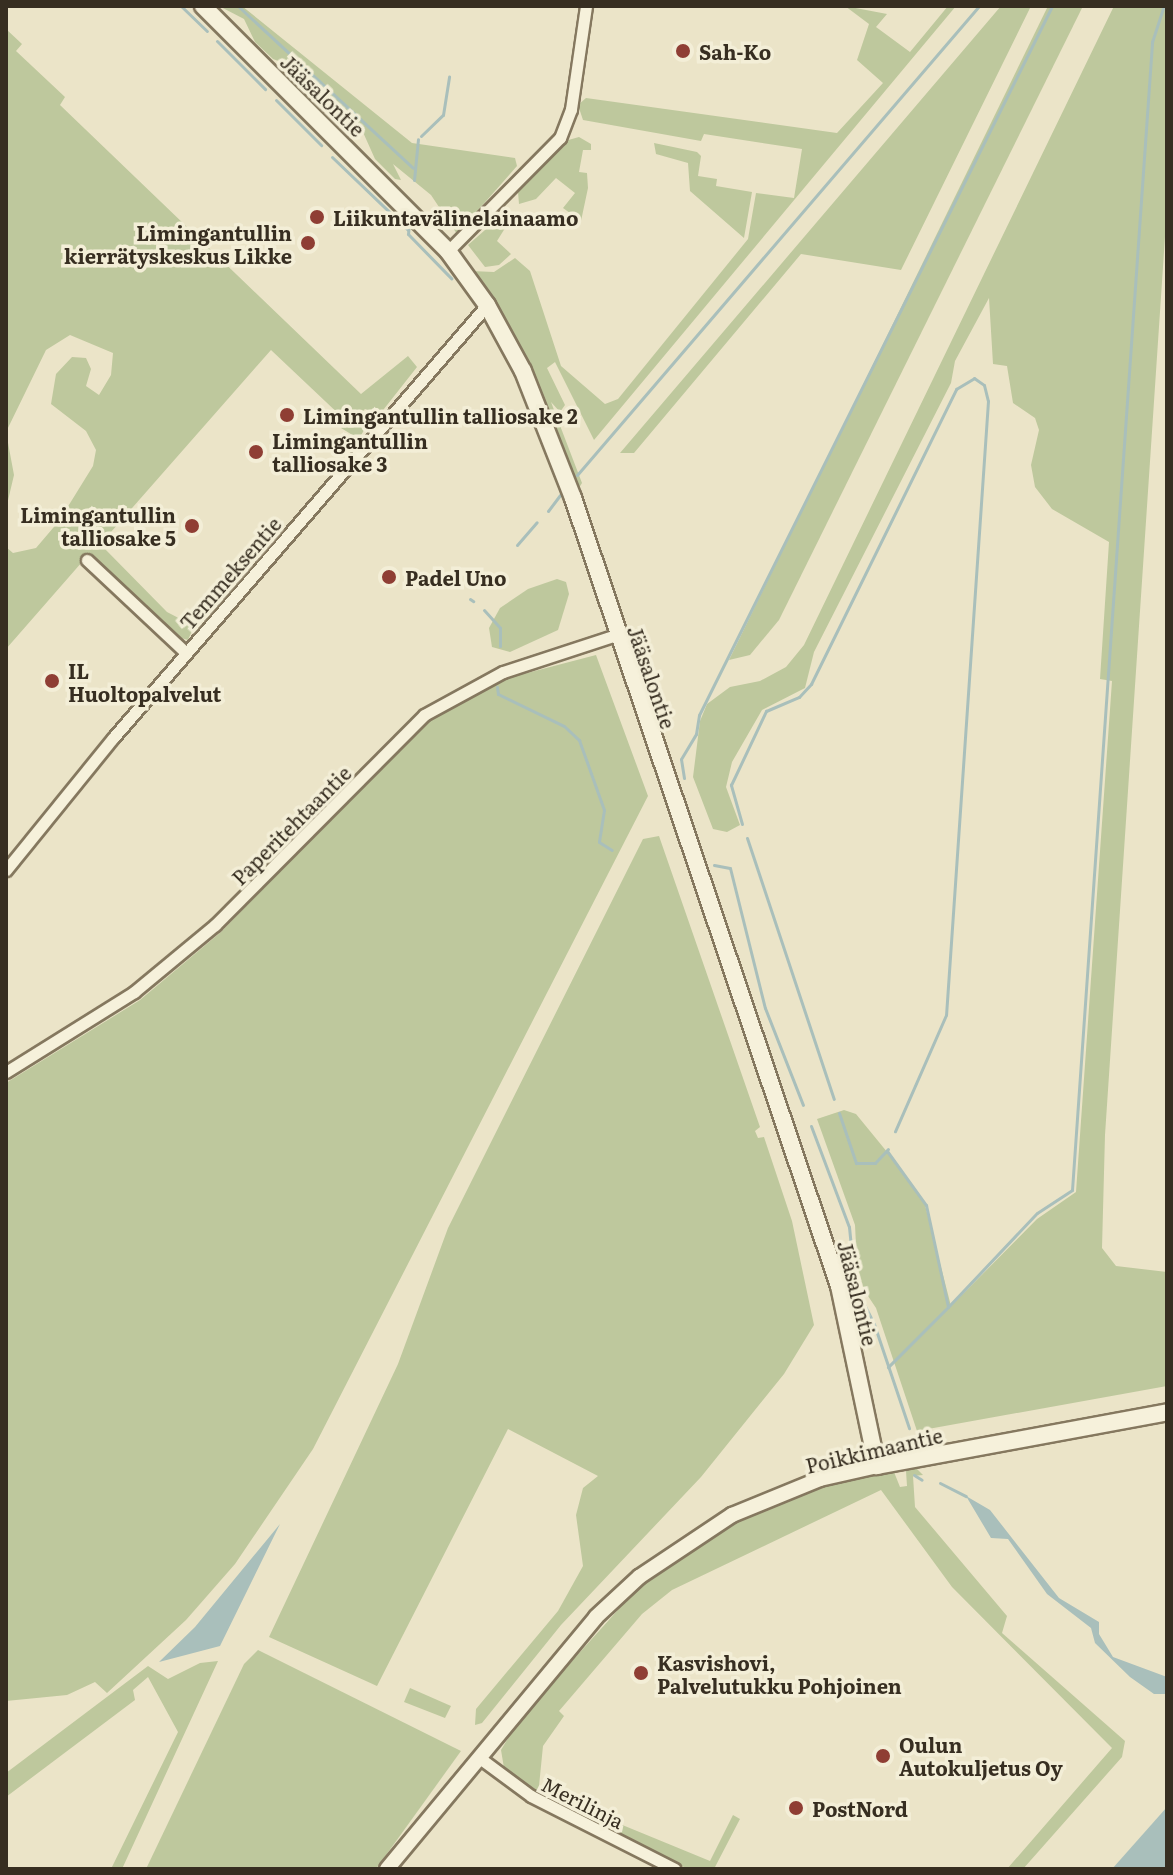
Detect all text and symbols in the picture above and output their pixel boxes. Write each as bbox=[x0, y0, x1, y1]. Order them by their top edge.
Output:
place label: Sah-Ko bbox=[699, 39, 771, 63]
marker: Sah-Ko bbox=[674, 42, 692, 60]
street label: Jääsalontie bbox=[276, 49, 370, 141]
place label: Liikuntavälinelainaamo bbox=[333, 205, 578, 229]
marker: Liikuntavälinelainaamo bbox=[308, 208, 326, 226]
place label: Limingantullin kierrätyskeskus Likke bbox=[64, 220, 292, 267]
marker: Limingantullin kierrätyskeskus Likke bbox=[299, 234, 317, 252]
place label: Limingantullin talliosake 2 bbox=[303, 403, 578, 427]
marker: Limingantullin talliosake 2 bbox=[278, 406, 296, 424]
place label: Limingantullin talliosake 3 bbox=[272, 428, 428, 475]
marker: Limingantullin talliosake 3 bbox=[247, 443, 265, 461]
place label: Limingantullin talliosake 5 bbox=[20, 502, 176, 549]
street label: Temmeksentie bbox=[175, 512, 285, 634]
marker: Limingantullin talliosake 5 bbox=[183, 517, 201, 535]
place label: Padel Uno bbox=[405, 565, 506, 589]
marker: Padel Uno bbox=[380, 568, 398, 586]
street label: Jääsalontie bbox=[623, 622, 681, 732]
place label: IL Huoltopalvelut bbox=[68, 658, 221, 705]
marker: IL Huoltopalvelut bbox=[43, 672, 61, 690]
street label: Paperitehtaantie bbox=[227, 761, 355, 889]
street label: Jääsalontie bbox=[833, 1238, 883, 1348]
street label: Poikkimaantie bbox=[803, 1423, 945, 1477]
place label: Kasvishovi, Palvelutukku Pohjoinen bbox=[657, 1650, 902, 1697]
marker: Kasvishovi, Palvelutukku Pohjoinen bbox=[632, 1664, 650, 1682]
place label: Oulun Autokuljetus Oy bbox=[899, 1732, 1063, 1779]
marker: Oulun Autokuljetus Oy bbox=[874, 1747, 892, 1765]
street label: Merilinja bbox=[538, 1771, 628, 1833]
place label: PostNord bbox=[812, 1796, 908, 1820]
marker: PostNord bbox=[787, 1799, 805, 1817]

